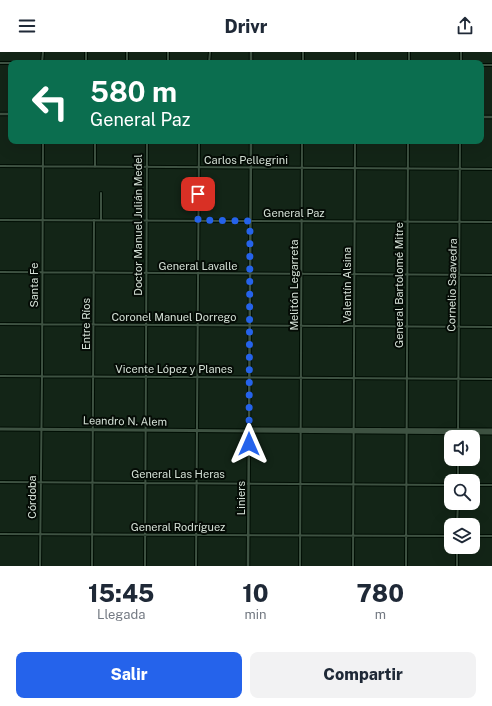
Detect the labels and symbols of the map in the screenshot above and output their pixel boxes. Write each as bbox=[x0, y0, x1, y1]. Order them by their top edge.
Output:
street label: Doctor Manuel Julián Medel bbox=[132, 154, 144, 296]
street label: Carlos Pellegrini bbox=[204, 154, 288, 166]
pin bbox=[181, 177, 215, 211]
street label: General Paz bbox=[263, 207, 325, 219]
street label: General Bartolomé Mitre bbox=[393, 222, 405, 348]
street label: Cornelio Saavedra bbox=[445, 238, 459, 332]
street label: Melitón Legarreta bbox=[288, 239, 300, 331]
street label: Valentín Alsina bbox=[341, 247, 353, 323]
street label: General Lavalle bbox=[158, 260, 238, 272]
street label: Santa Fe bbox=[28, 262, 40, 308]
street label: Entre Ríos bbox=[80, 298, 92, 350]
street label: Coronel Manuel Dorrego bbox=[112, 311, 237, 323]
street label: Vicente López y Planes bbox=[115, 363, 233, 375]
street label: Leandro N. Alem bbox=[83, 414, 167, 428]
position arrow bbox=[228, 423, 270, 465]
street label: General Las Heras bbox=[131, 468, 225, 480]
street label: Córdoba bbox=[26, 475, 38, 519]
street label: Liniers bbox=[235, 480, 247, 515]
street label: General Rodríguez bbox=[131, 521, 225, 533]

